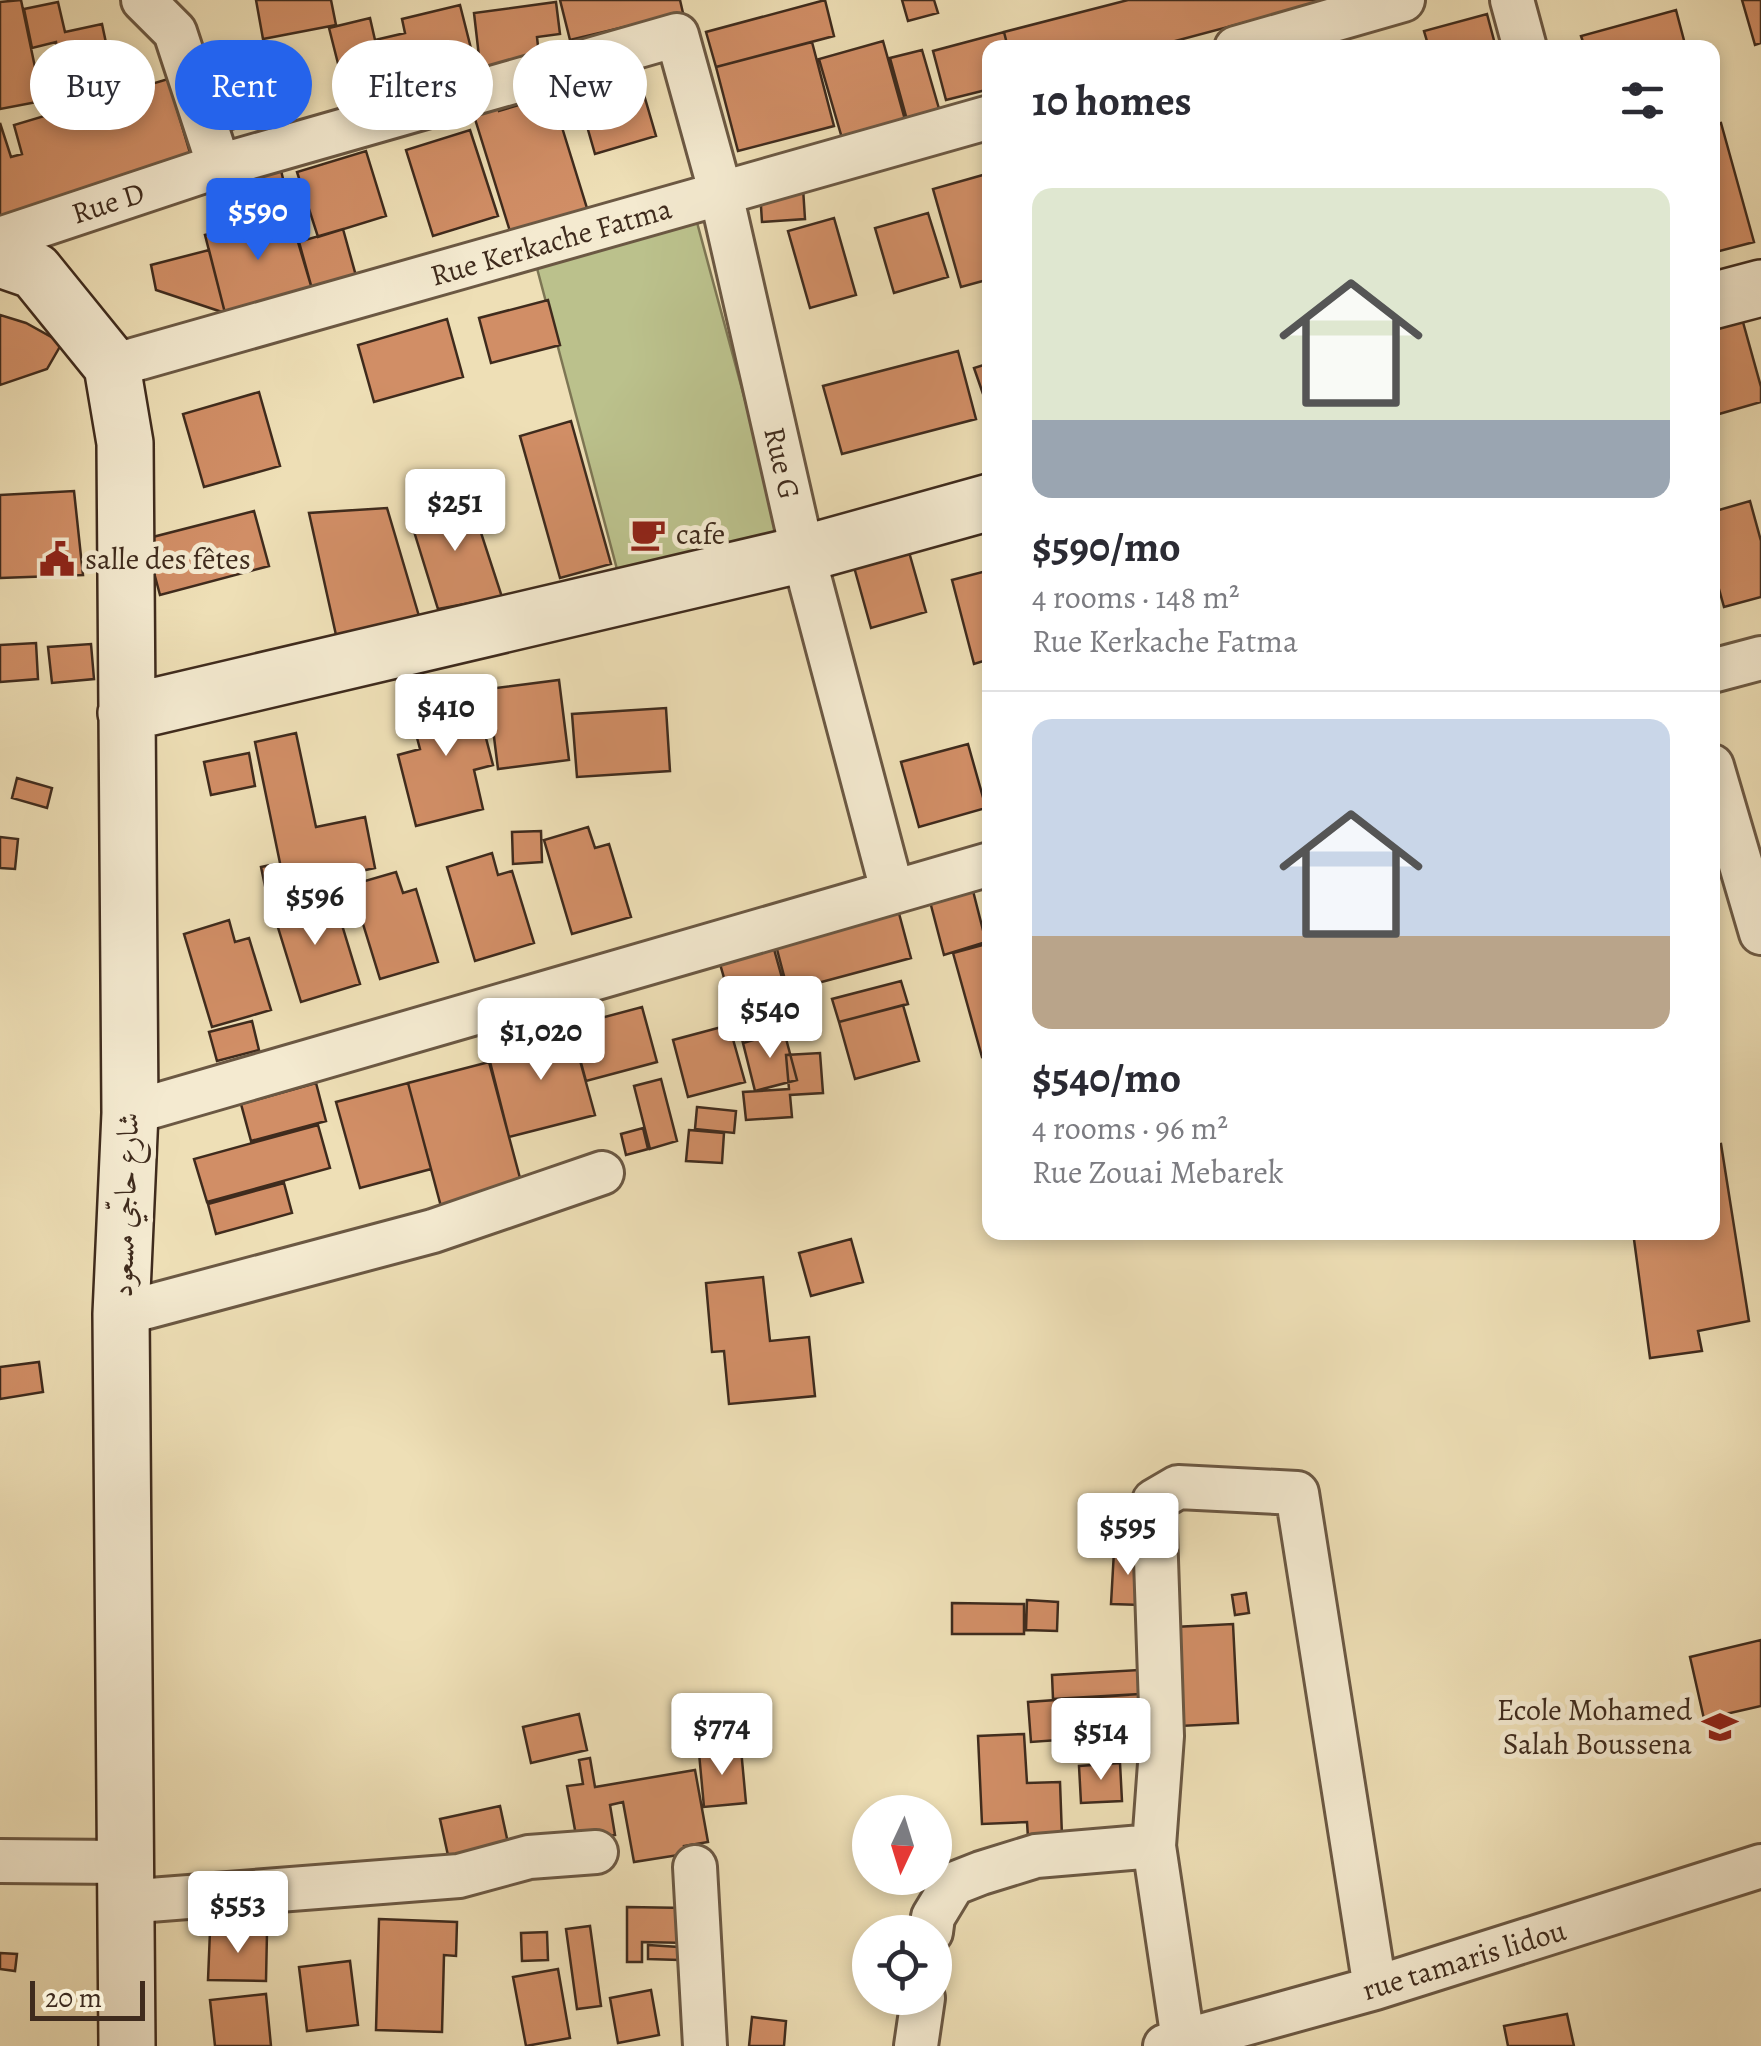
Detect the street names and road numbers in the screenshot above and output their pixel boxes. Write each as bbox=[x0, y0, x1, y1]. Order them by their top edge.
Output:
street label: Rue D bbox=[67, 173, 149, 233]
street label: Rue Kerkache Fatma bbox=[426, 188, 676, 296]
street label: Rue G bbox=[754, 423, 810, 503]
street label: شارع حاجّي مسعود bbox=[102, 1112, 153, 1298]
street label: rue tamaris lidou bbox=[1357, 1910, 1571, 2010]

